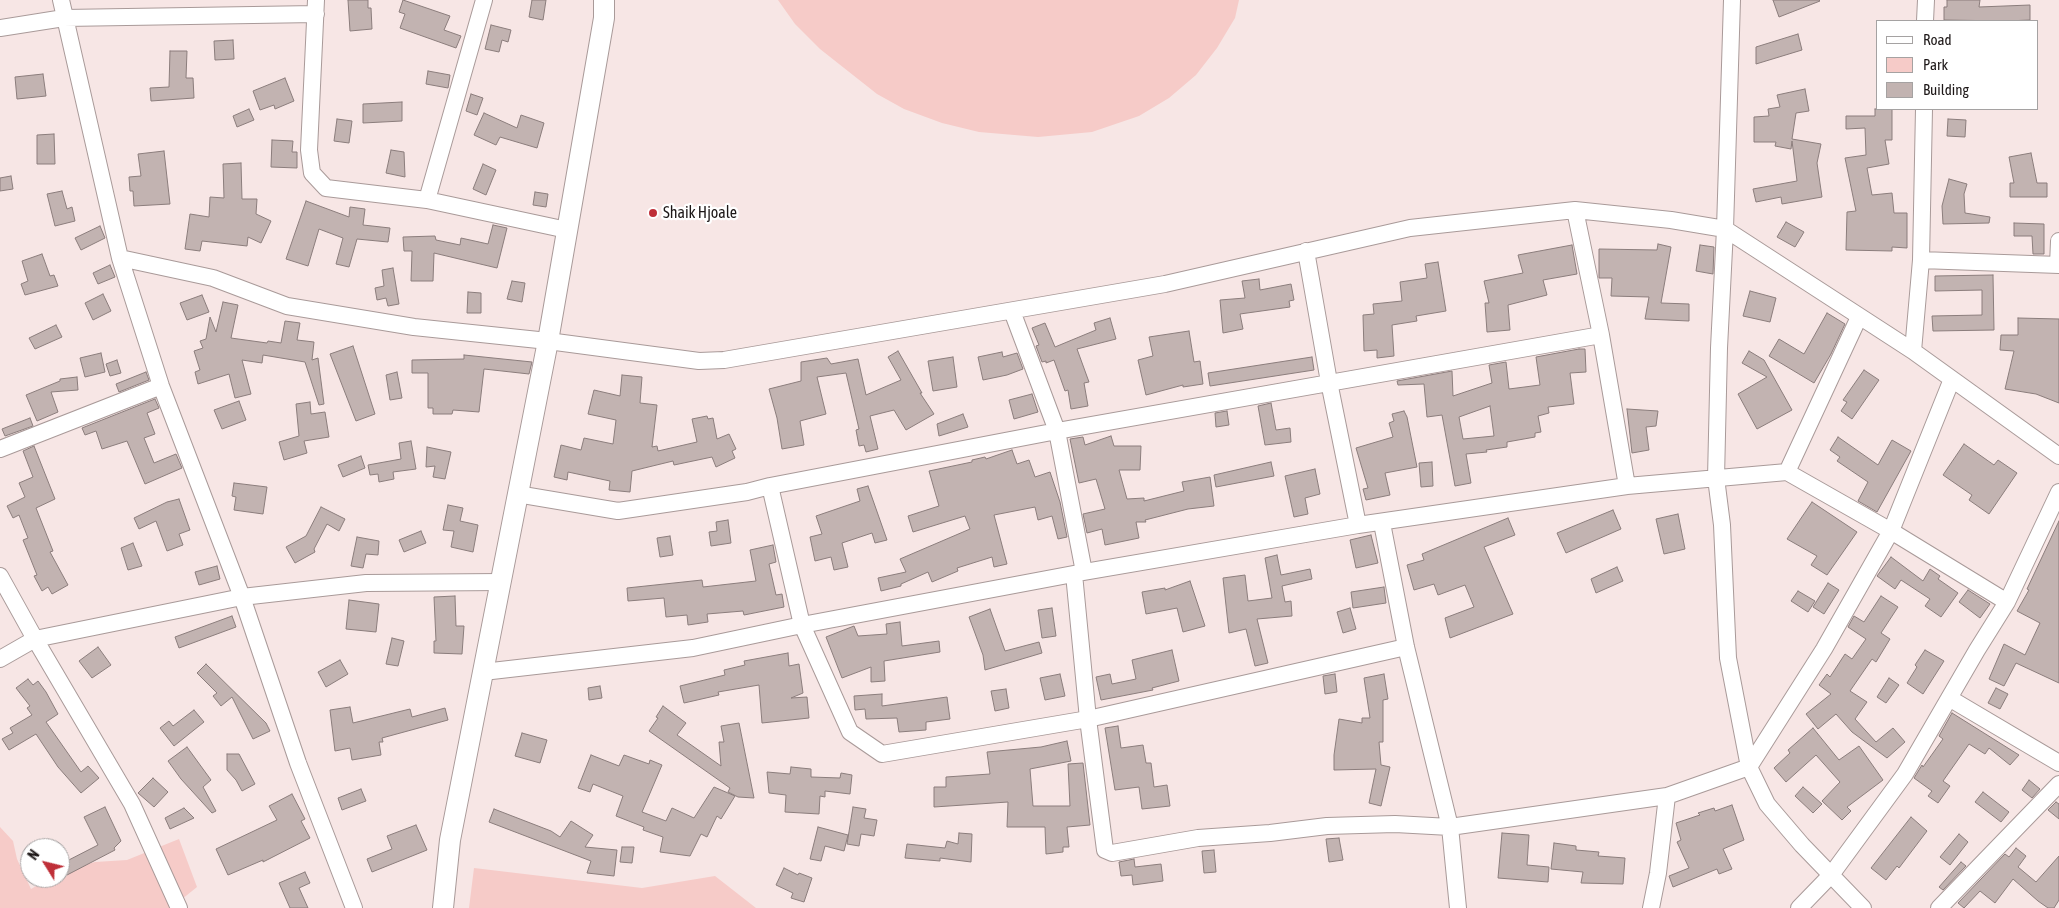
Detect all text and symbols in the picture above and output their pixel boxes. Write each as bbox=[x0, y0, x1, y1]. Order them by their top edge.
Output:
legend bbox=[1876, 20, 2039, 110]
text: Road bbox=[1923, 31, 1952, 48]
text: Park bbox=[1923, 56, 1948, 73]
text: Building bbox=[1923, 81, 1969, 98]
place label: Shaik Hjoale bbox=[663, 203, 737, 223]
marker: Shaik Hjoale bbox=[647, 207, 659, 219]
north arrow bbox=[20, 838, 70, 888]
text: N bbox=[25, 847, 43, 863]

